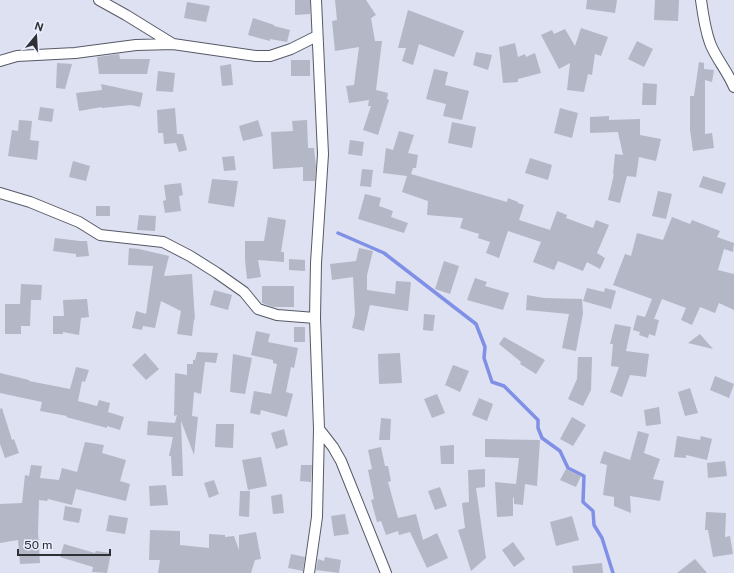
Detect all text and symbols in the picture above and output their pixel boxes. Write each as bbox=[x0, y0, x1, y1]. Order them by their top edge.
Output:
north arrow bbox=[16, 16, 56, 56]
text: N bbox=[33, 19, 45, 34]
scale bar bbox=[18, 531, 110, 557]
text: 50 m bbox=[24, 538, 52, 552]

